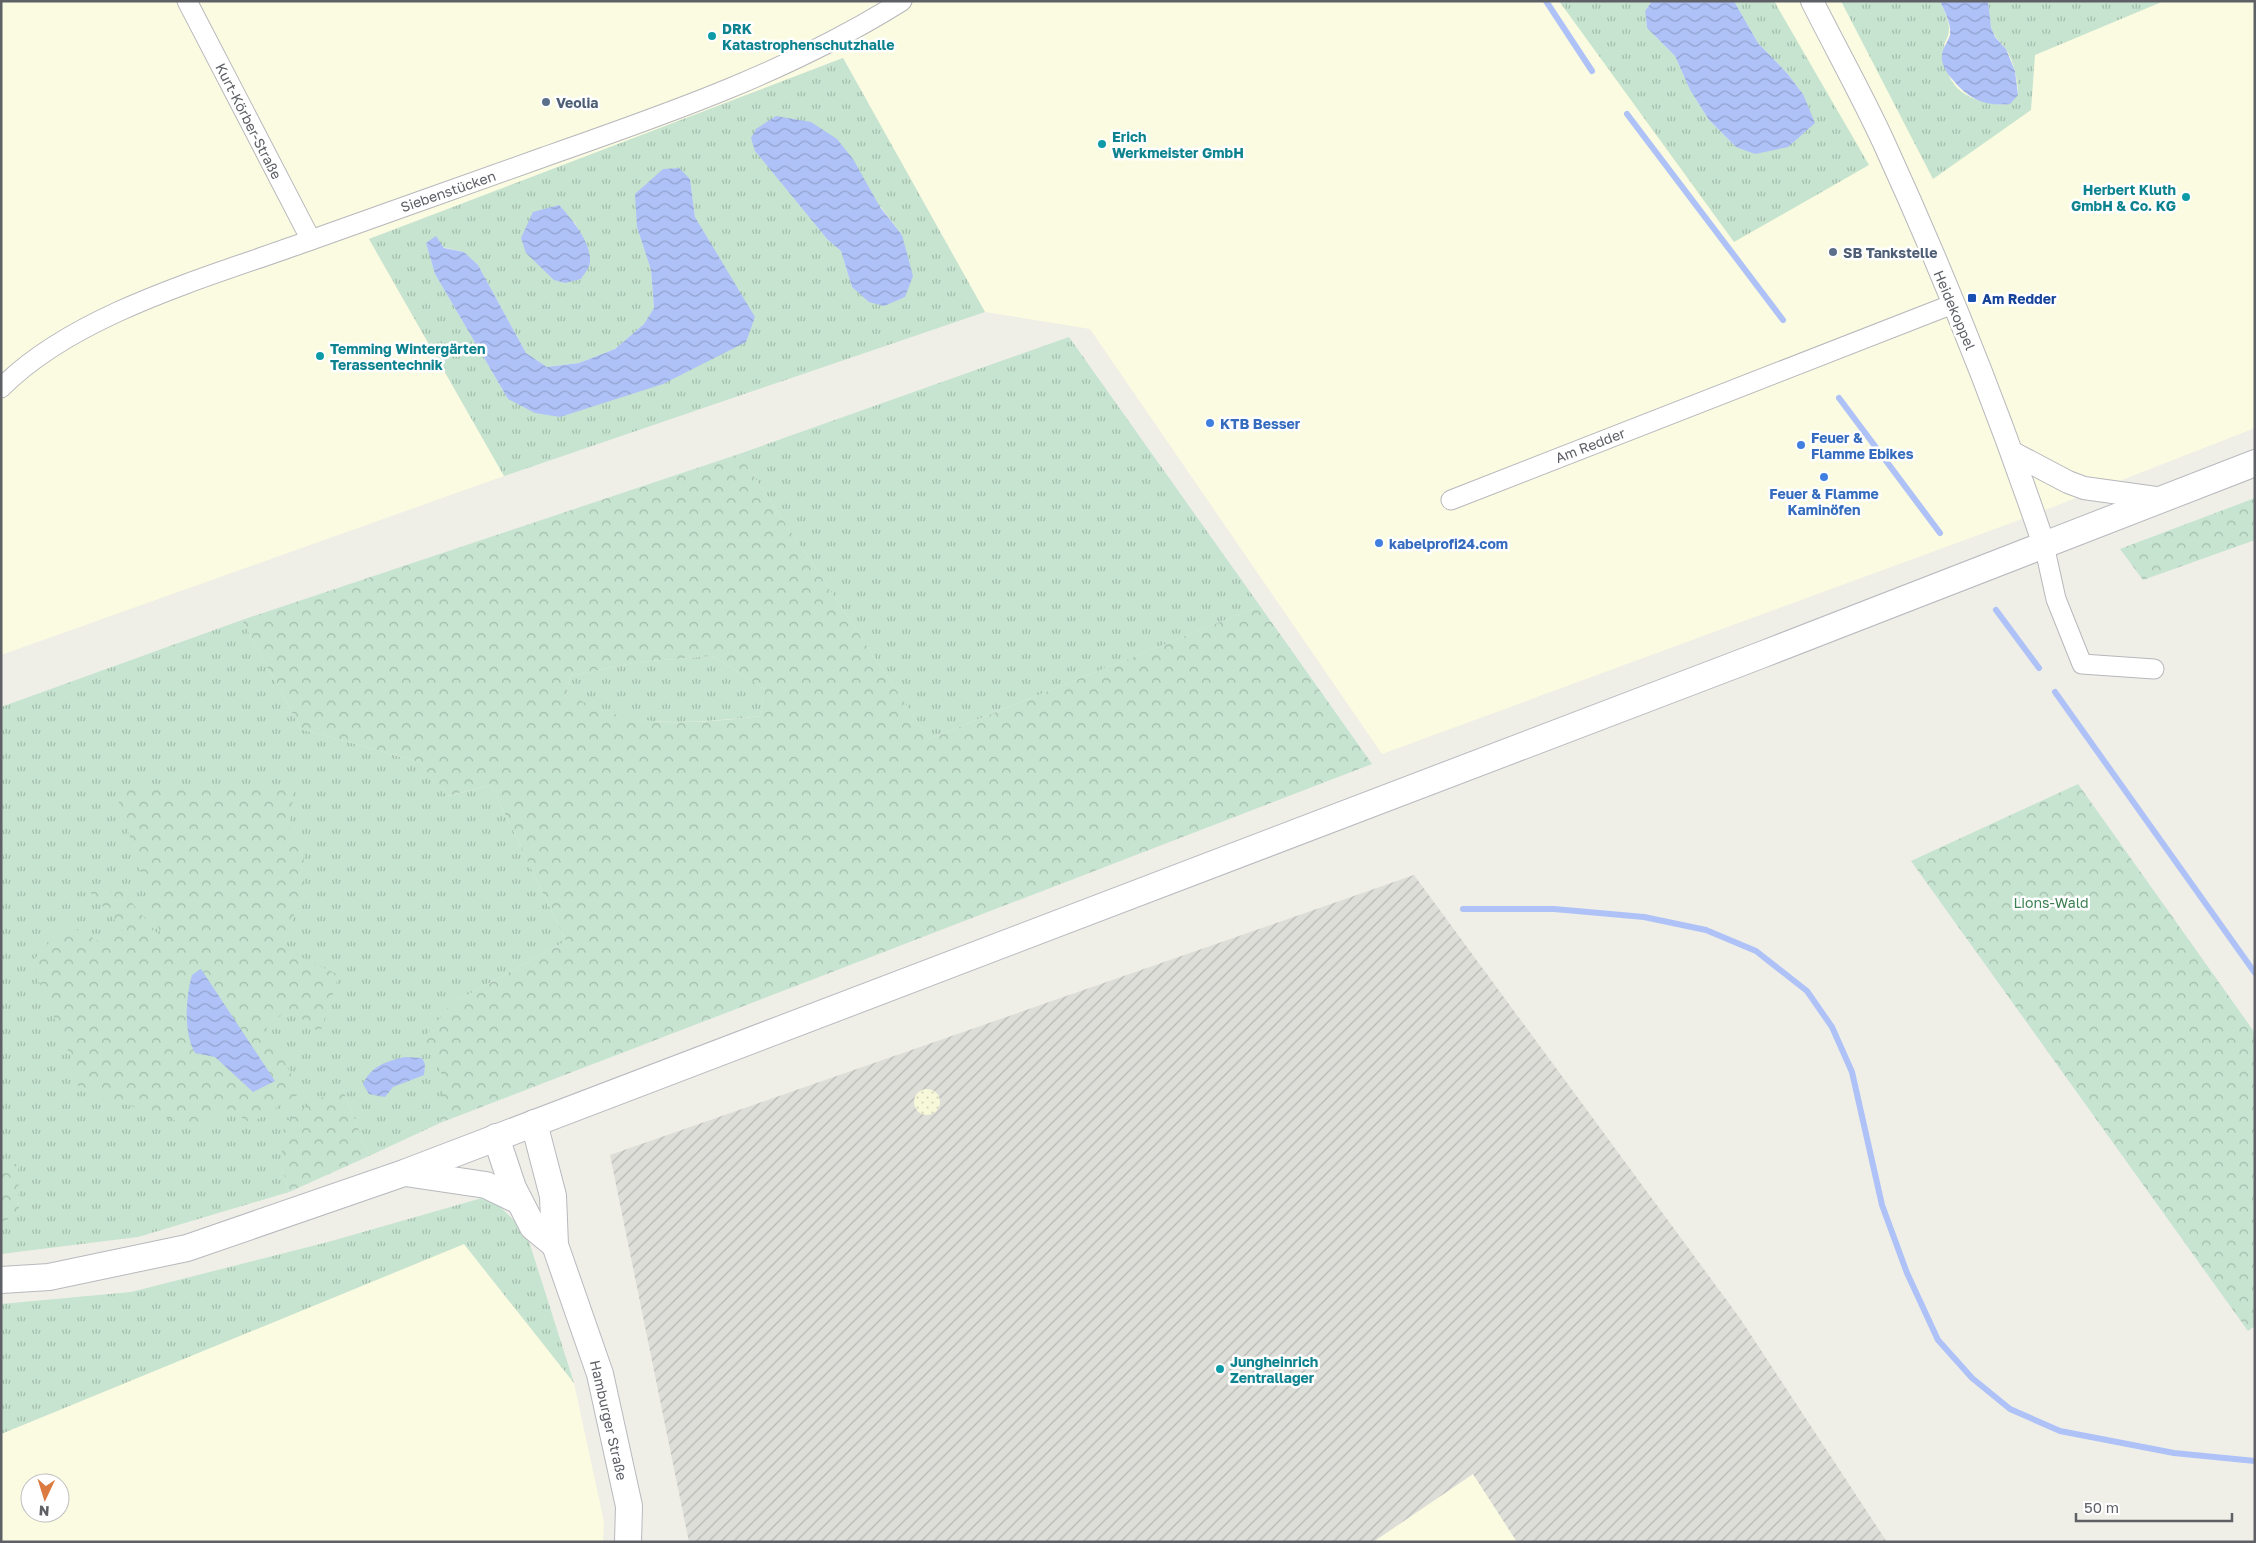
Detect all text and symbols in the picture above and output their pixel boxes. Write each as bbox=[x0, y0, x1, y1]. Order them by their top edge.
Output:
place label: DRK Katastrophenschutzhalle bbox=[722, 20, 894, 53]
marker: DRK Katastrophenschutzhalle bbox=[706, 30, 718, 42]
street label: Kurt-Körber-Straße bbox=[212, 60, 286, 182]
place label: Veolia bbox=[556, 94, 598, 111]
marker: Veolia bbox=[540, 96, 552, 108]
place label: Erich Werkmeister GmbH bbox=[1112, 128, 1244, 161]
marker: Erich Werkmeister GmbH bbox=[1096, 138, 1108, 150]
street label: Siebenstücken bbox=[398, 167, 498, 215]
place label: Herbert Kluth GmbH & Co. KG bbox=[2071, 181, 2176, 214]
marker: Herbert Kluth GmbH & Co. KG bbox=[2180, 191, 2192, 203]
place label: SB Tankstelle bbox=[1843, 244, 1938, 261]
marker: SB Tankstelle bbox=[1827, 246, 1839, 258]
street label: Heidekoppel bbox=[1931, 268, 1979, 352]
place label: Am Redder bbox=[1982, 290, 2057, 307]
marker: Am Redder bbox=[1966, 292, 1978, 304]
place label: Temming Wintergärten Terassentechnik bbox=[330, 340, 485, 373]
marker: Temming Wintergärten Terassentechnik bbox=[314, 350, 326, 362]
place label: KTB Besser bbox=[1220, 415, 1301, 432]
marker: KTB Besser bbox=[1204, 417, 1216, 429]
street label: Am Redder bbox=[1553, 424, 1628, 466]
place label: Feuer & Flamme Ebikes bbox=[1811, 429, 1914, 462]
marker: Feuer & Flamme Ebikes bbox=[1795, 439, 1807, 451]
marker: Feuer & Flamme Kaminöfen bbox=[1818, 471, 1830, 483]
place label: Feuer & Flamme Kaminöfen bbox=[1769, 485, 1879, 518]
place label: kabelprofi24.com bbox=[1389, 535, 1508, 552]
marker: kabelprofi24.com bbox=[1373, 537, 1385, 549]
park label: Lions-Wald bbox=[2013, 894, 2089, 911]
place label: Jungheinrich Zentrallager bbox=[1230, 1353, 1318, 1386]
street label: Hamburger Straße bbox=[587, 1358, 631, 1482]
marker: Jungheinrich Zentrallager bbox=[1214, 1363, 1226, 1375]
north arrow bbox=[20, 1473, 70, 1523]
scale bar bbox=[2076, 1490, 2232, 1522]
text: 50 m bbox=[2084, 1498, 2119, 1516]
text: N bbox=[38, 1503, 50, 1520]

